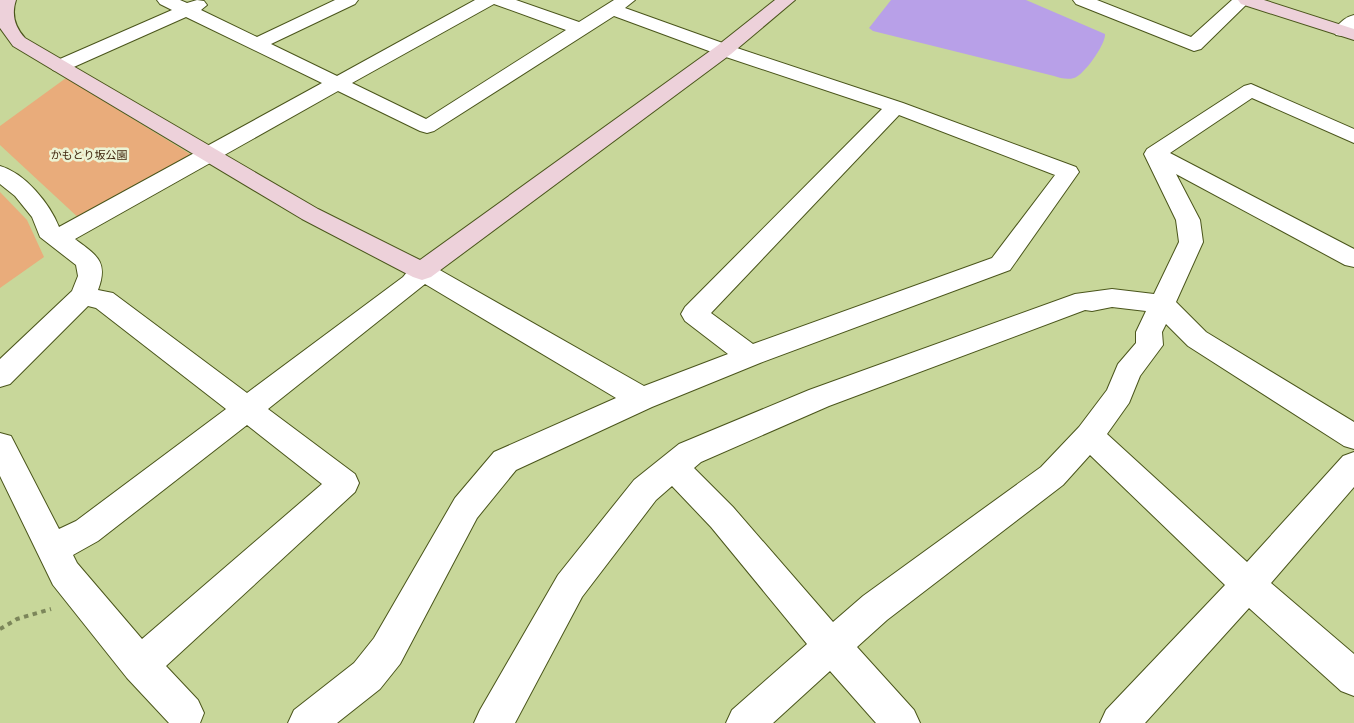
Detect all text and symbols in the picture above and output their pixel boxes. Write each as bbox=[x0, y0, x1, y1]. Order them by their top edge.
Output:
park label: かもとり坂公園 bbox=[51, 149, 127, 162]

